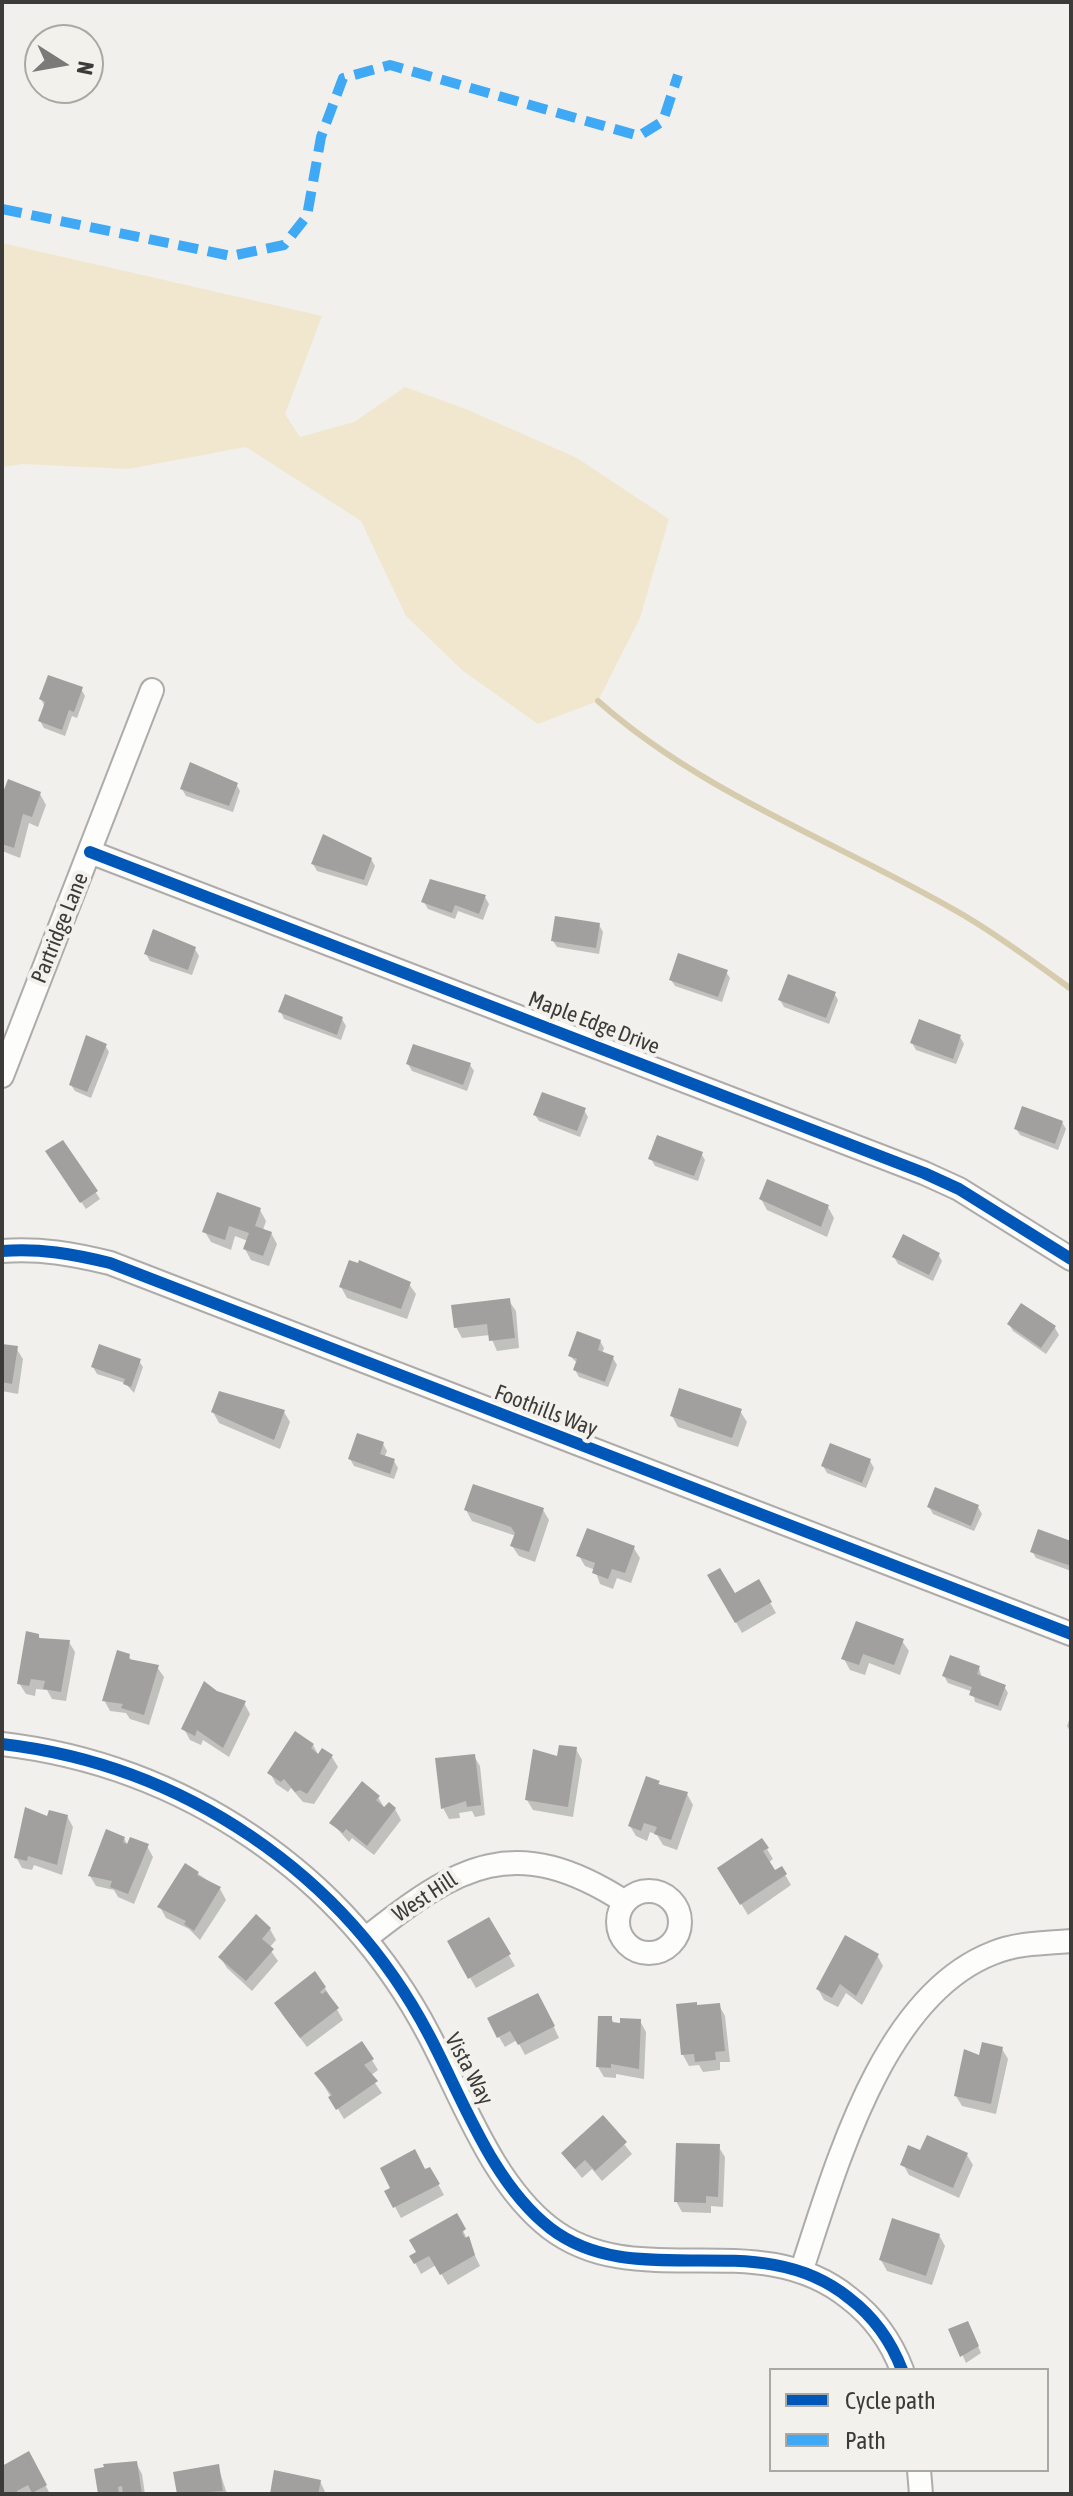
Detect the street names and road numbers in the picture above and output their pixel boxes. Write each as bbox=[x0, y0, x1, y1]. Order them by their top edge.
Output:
street label: Partridge Lane bbox=[26, 869, 94, 987]
street label: Maple Edge Drive bbox=[525, 986, 663, 1060]
street label: Foothills Way bbox=[491, 1379, 601, 1443]
street label: West Hill bbox=[388, 1866, 462, 1928]
street label: Vista Way bbox=[439, 2028, 499, 2110]

